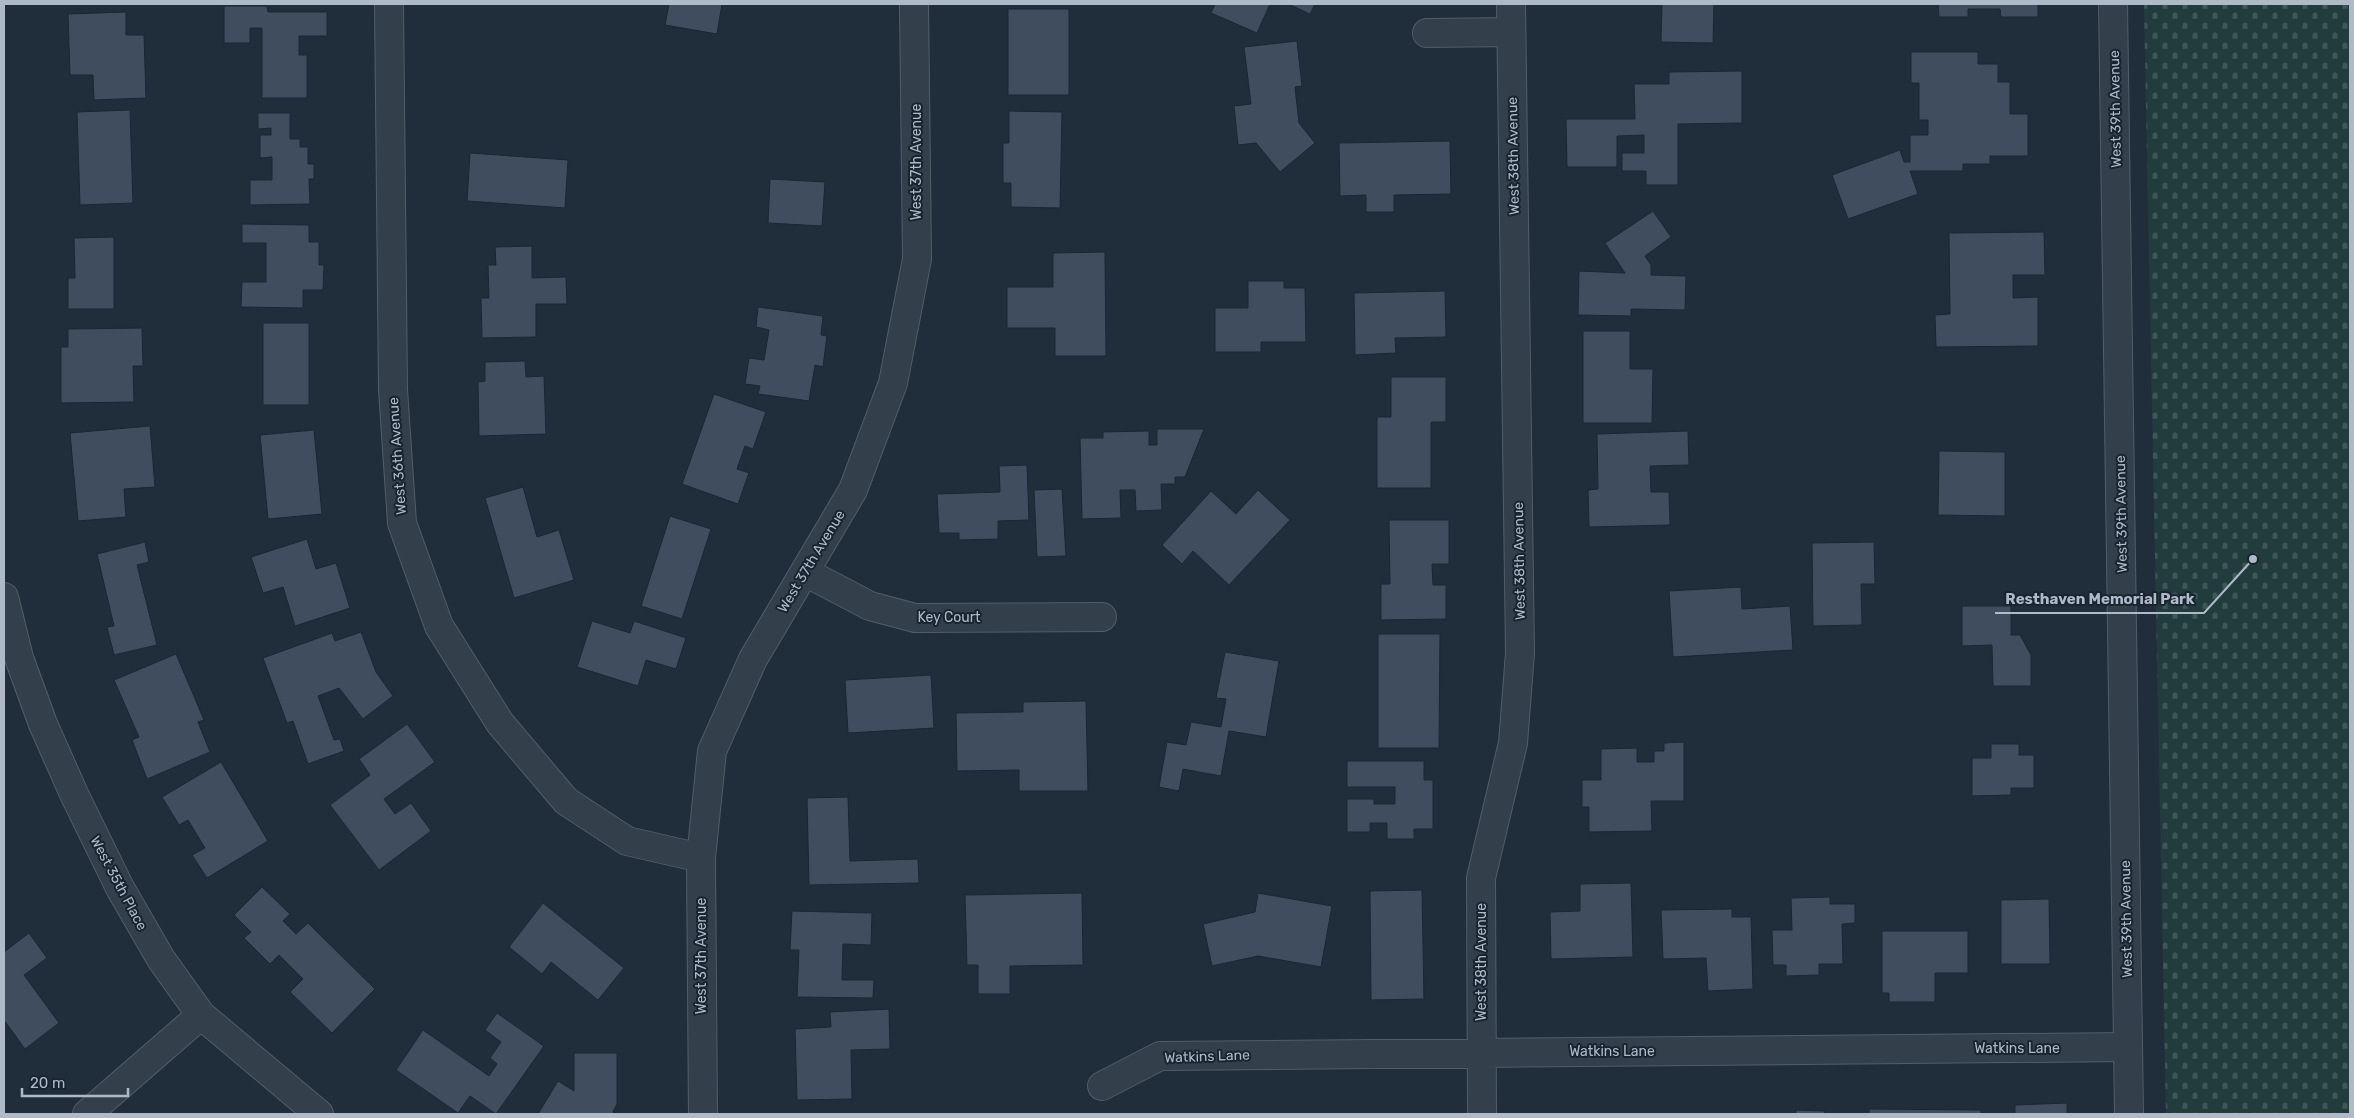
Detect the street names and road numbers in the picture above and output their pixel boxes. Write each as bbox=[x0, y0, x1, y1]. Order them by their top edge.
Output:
street label: West 39th Avenue bbox=[2106, 50, 2125, 168]
street label: West 38th Avenue bbox=[1504, 97, 1523, 215]
street label: West 37th Avenue bbox=[908, 104, 925, 220]
street label: West 36th Avenue bbox=[385, 396, 410, 515]
street label: West 39th Avenue bbox=[2112, 455, 2131, 573]
street label: West 38th Avenue bbox=[1510, 502, 1529, 620]
street label: West 37th Avenue bbox=[774, 507, 849, 616]
street label: Key Court bbox=[918, 609, 981, 626]
street label: West 35th Place bbox=[86, 833, 151, 934]
street label: West 39th Avenue bbox=[2117, 860, 2136, 978]
street label: West 37th Avenue bbox=[693, 898, 710, 1014]
street label: West 38th Avenue bbox=[1473, 903, 1490, 1021]
street label: Watkins Lane bbox=[1974, 1040, 2060, 1057]
street label: Watkins Lane bbox=[1569, 1043, 1655, 1060]
street label: Watkins Lane bbox=[1164, 1047, 1250, 1066]

